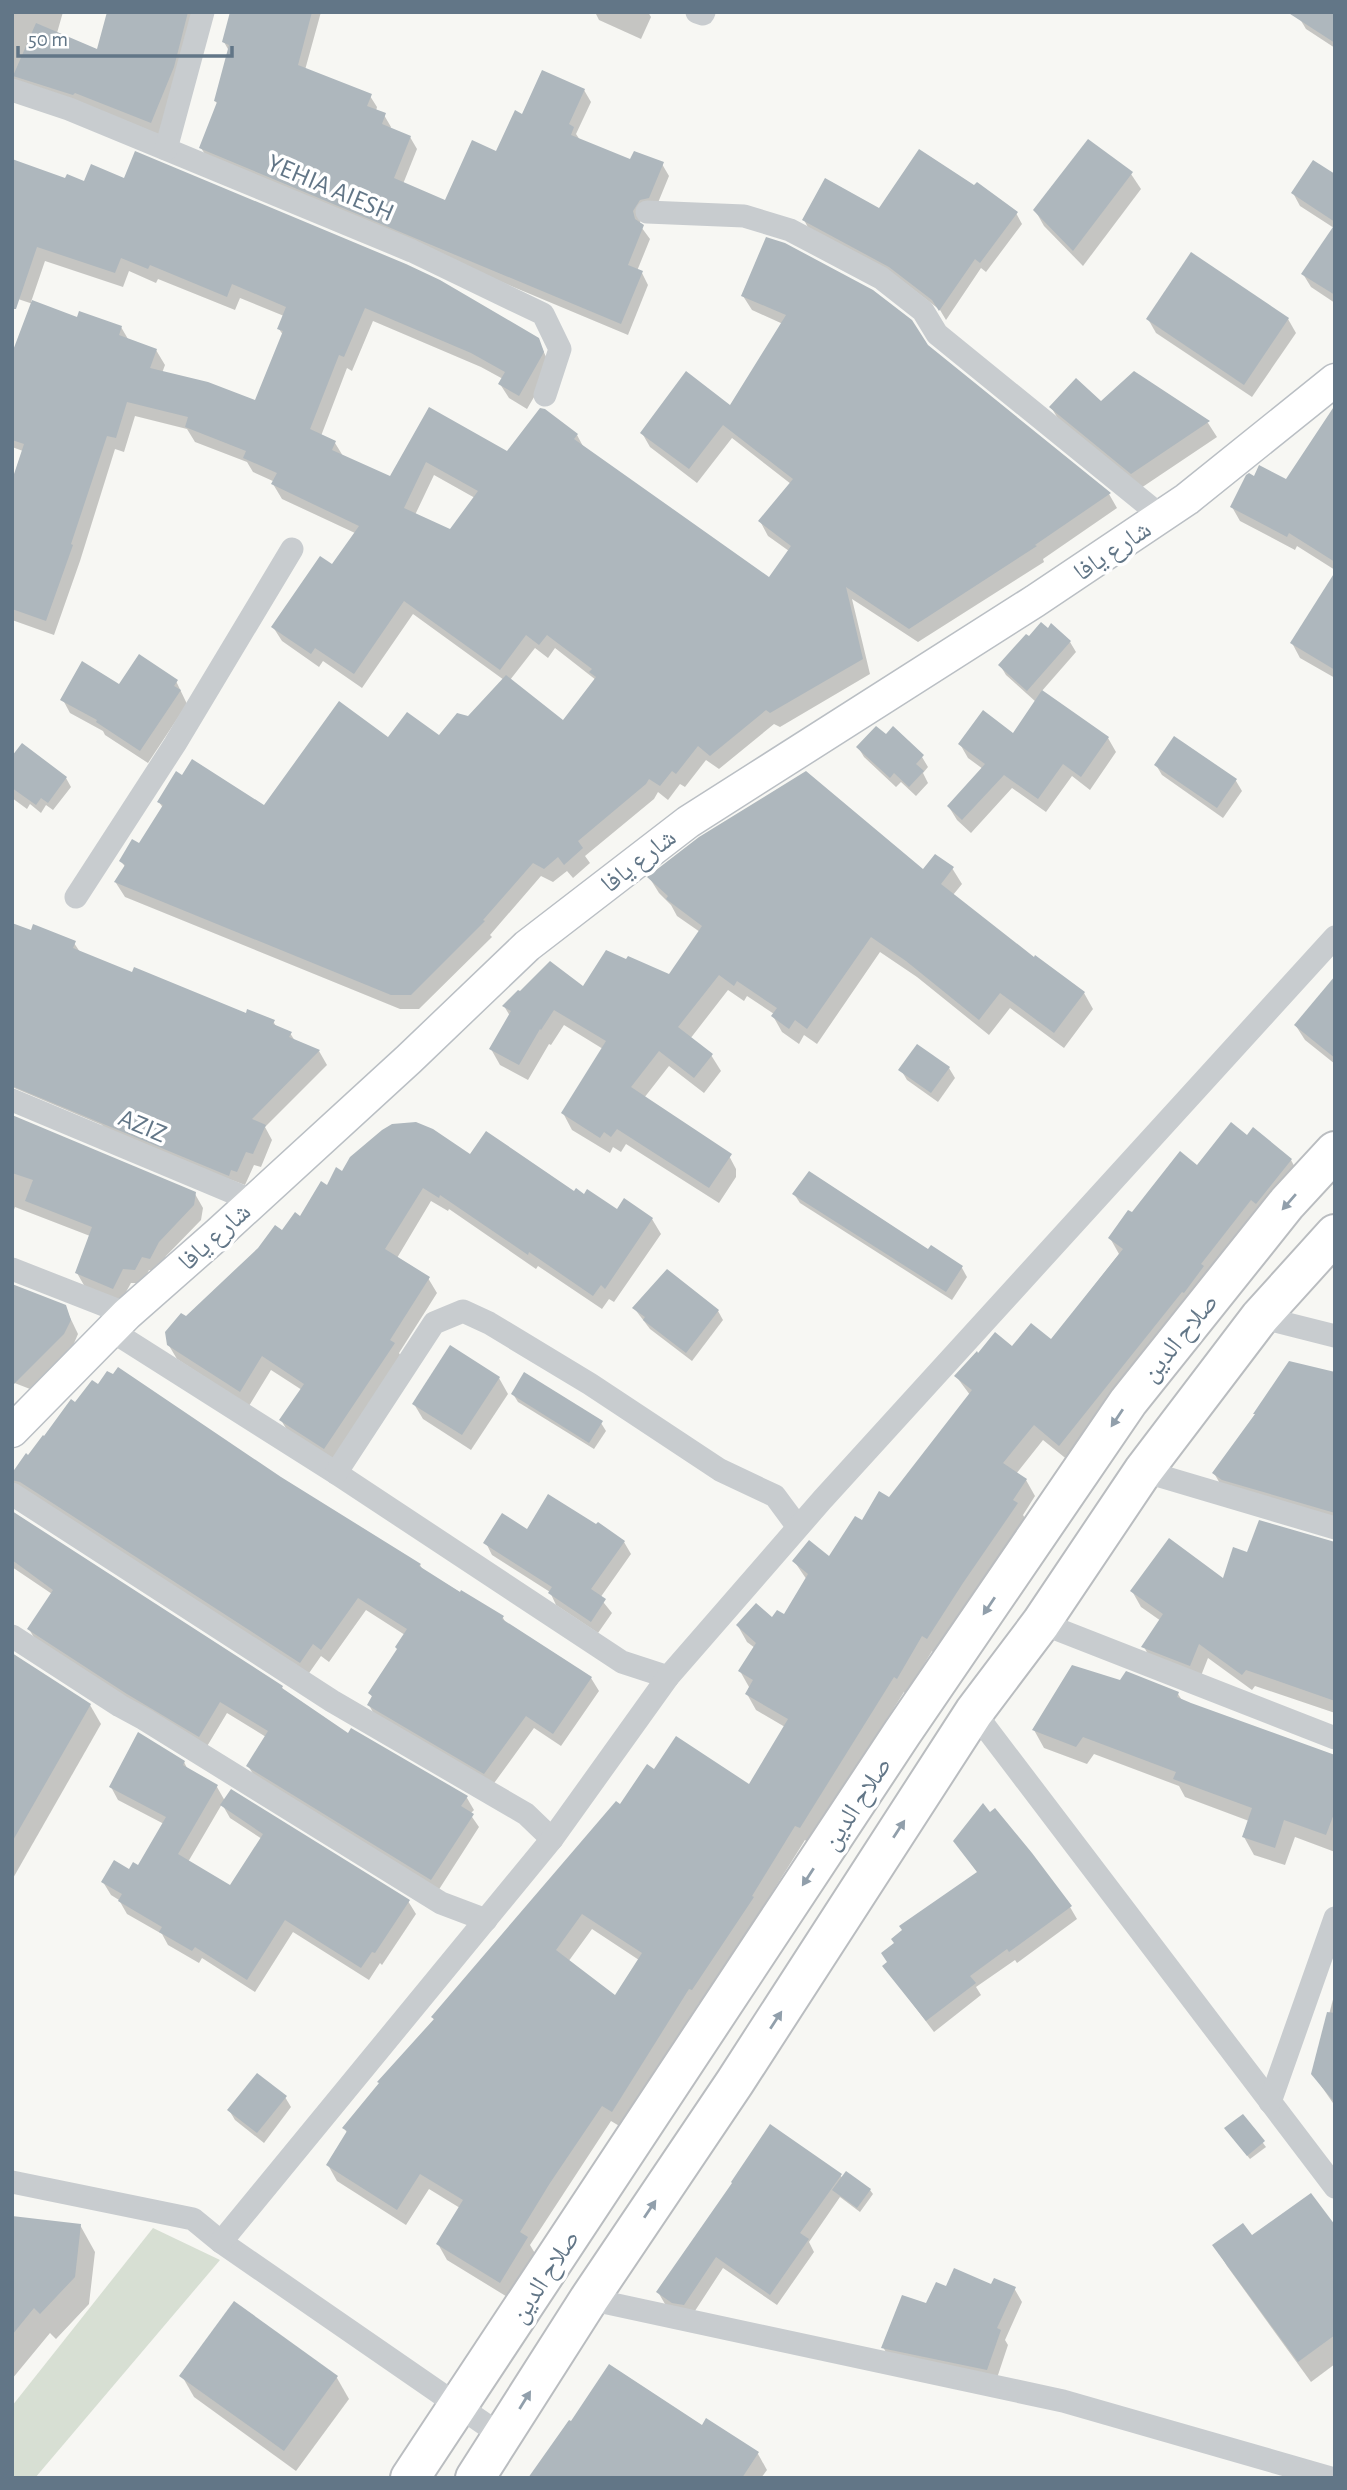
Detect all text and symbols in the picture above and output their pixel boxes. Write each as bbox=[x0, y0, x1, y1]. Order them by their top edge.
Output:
scale bar bbox=[18, 14, 231, 58]
text: 50 m bbox=[28, 29, 68, 50]
street label: YEHIA AIESH bbox=[263, 150, 398, 226]
street label: شارع يافا bbox=[1069, 516, 1157, 588]
street label: شارع يافا bbox=[596, 824, 682, 899]
street label: AZIZ bbox=[115, 1104, 170, 1148]
one-way arrow bbox=[1281, 1193, 1297, 1211]
street label: شارع يافا bbox=[174, 1198, 257, 1277]
street label: صلاح الدين bbox=[1137, 1289, 1225, 1388]
one-way arrow bbox=[1110, 1408, 1123, 1428]
one-way arrow bbox=[982, 1597, 996, 1615]
street label: صلاح الدين bbox=[817, 1752, 898, 1856]
one-way arrow bbox=[892, 1819, 905, 1838]
one-way arrow bbox=[802, 1867, 815, 1886]
one-way arrow bbox=[769, 2010, 782, 2030]
one-way arrow bbox=[643, 2200, 656, 2219]
street label: صلاح الدين bbox=[505, 2225, 586, 2329]
one-way arrow bbox=[519, 2390, 532, 2409]

